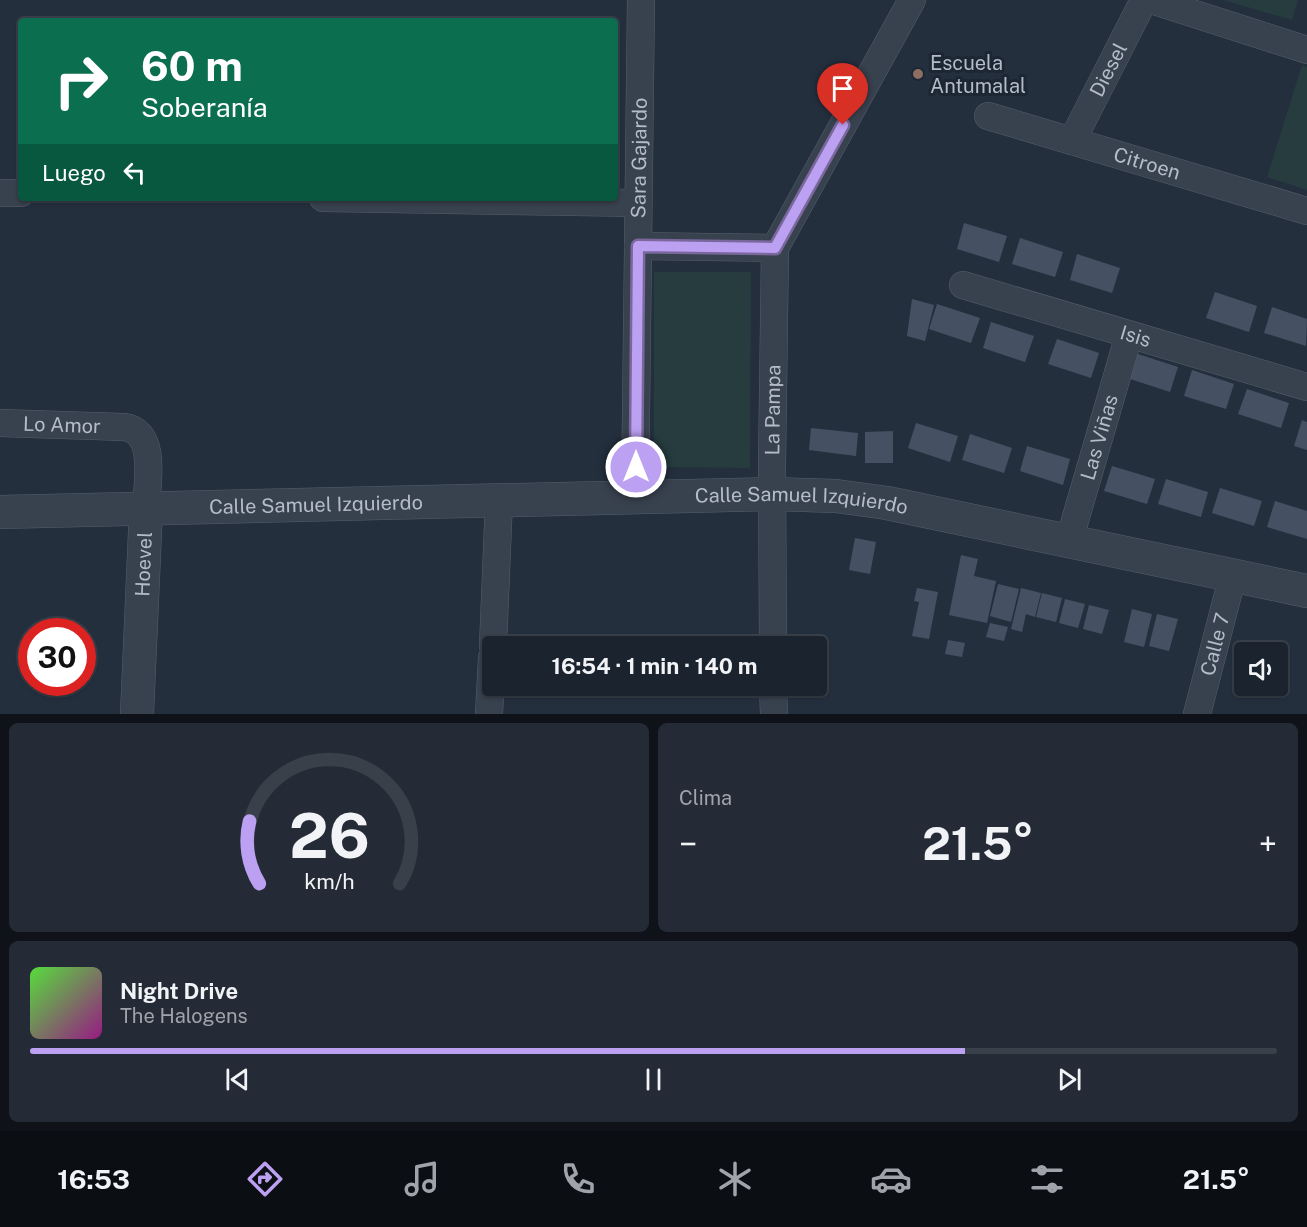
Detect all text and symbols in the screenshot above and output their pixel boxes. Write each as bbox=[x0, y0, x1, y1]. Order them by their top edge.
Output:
street label: Diesel bbox=[1085, 39, 1132, 101]
text: 60 m bbox=[141, 41, 243, 90]
icon: right bbox=[42, 42, 120, 120]
place label: Escuela Antumalal bbox=[930, 51, 1026, 98]
pin bbox=[817, 63, 868, 125]
marker: Escuela Antumalal bbox=[911, 67, 925, 81]
icon: arrive bbox=[826, 72, 859, 105]
text: Soberanía bbox=[141, 91, 268, 123]
street label: Sara Gajardo bbox=[626, 97, 652, 219]
street label: Citroen bbox=[1111, 142, 1183, 185]
icon: left bbox=[118, 156, 151, 189]
text: Luego bbox=[42, 160, 106, 186]
street label: Isis bbox=[1117, 320, 1154, 352]
street label: La Pampa bbox=[760, 364, 785, 456]
street label: Las Viñas bbox=[1075, 392, 1123, 483]
street label: Lo Amor bbox=[23, 412, 101, 438]
position arrow bbox=[604, 435, 668, 499]
street label: Calle Samuel Izquierdo bbox=[695, 482, 910, 519]
street label: Calle Samuel Izquierdo bbox=[209, 490, 423, 519]
street label: Hoevel bbox=[130, 531, 157, 597]
street label: Calle 7 bbox=[1195, 610, 1235, 678]
speed limit sign: 30 bbox=[18, 618, 96, 696]
map controls bbox=[1234, 642, 1288, 696]
button: sound bbox=[1234, 642, 1288, 696]
text: 16:54 · 1 min · 140 m bbox=[551, 653, 758, 679]
text: Clima bbox=[679, 786, 732, 810]
text: 26 bbox=[289, 799, 369, 872]
text: 21.5° bbox=[922, 817, 1034, 870]
text: − bbox=[679, 825, 697, 863]
text: + bbox=[1259, 825, 1277, 863]
text: km/h bbox=[304, 870, 354, 895]
text: Night Drive bbox=[120, 978, 238, 1004]
text: The Halogens bbox=[120, 1004, 248, 1028]
icon: previous bbox=[221, 1063, 254, 1096]
icon: pause bbox=[637, 1063, 670, 1096]
icon: next bbox=[1053, 1063, 1086, 1096]
icon: directions bbox=[244, 1158, 286, 1200]
icon: music bbox=[401, 1158, 443, 1200]
icon: phone bbox=[557, 1158, 599, 1200]
icon: climate bbox=[714, 1158, 756, 1200]
icon: car bbox=[870, 1158, 912, 1200]
icon: filters bbox=[1026, 1158, 1068, 1200]
text: 16:53 bbox=[57, 1163, 130, 1195]
text: 21.5° bbox=[1183, 1163, 1250, 1195]

